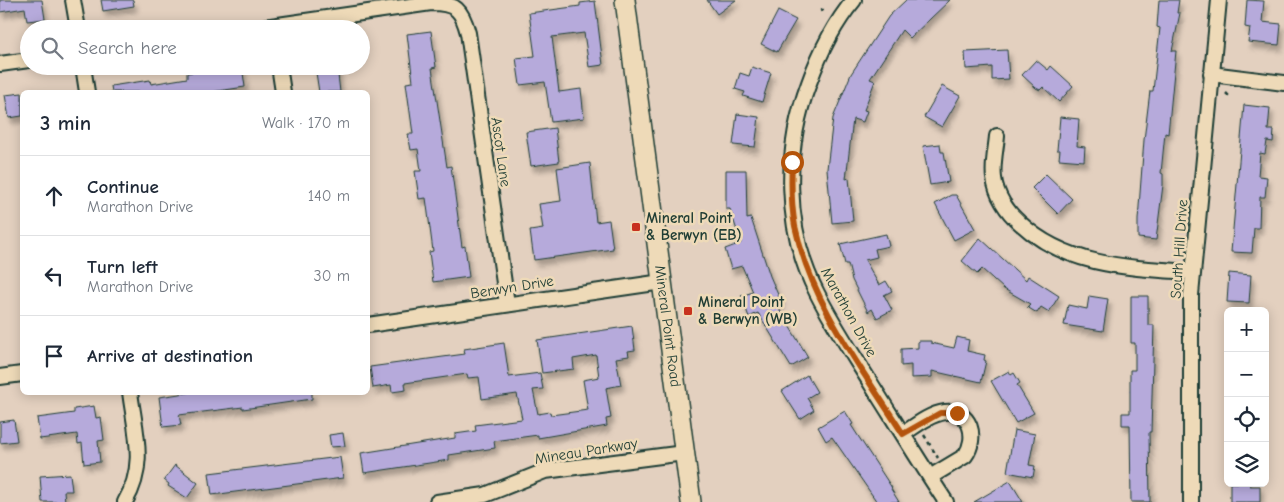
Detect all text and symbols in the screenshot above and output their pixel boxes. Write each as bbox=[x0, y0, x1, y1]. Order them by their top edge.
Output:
search box bbox=[20, 20, 370, 75]
icon: search bbox=[38, 34, 66, 62]
text: Search here bbox=[78, 37, 177, 59]
text: 3 min bbox=[40, 111, 91, 135]
text: Walk · 170 m bbox=[262, 114, 350, 132]
street label: Ascot Lane bbox=[487, 116, 515, 188]
route start bbox=[781, 151, 804, 174]
text: Continue bbox=[87, 176, 159, 198]
icon: ahead bbox=[40, 182, 68, 210]
text: 140 m bbox=[308, 187, 350, 205]
text: Marathon Drive bbox=[87, 198, 193, 216]
street label: South Hill Drive bbox=[1167, 198, 1191, 299]
place label: Mineral Point & Berwyn (EB) bbox=[646, 209, 742, 244]
marker: Mineral Point & Berwyn (EB) bbox=[630, 221, 642, 233]
text: Turn left bbox=[87, 256, 158, 278]
icon: left bbox=[40, 262, 68, 290]
street label: Mineral Point Road bbox=[651, 264, 685, 388]
street label: Marathon Drive bbox=[817, 264, 881, 360]
text: 30 m bbox=[314, 267, 350, 285]
street label: Berwyn Drive bbox=[469, 271, 555, 302]
text: Marathon Drive bbox=[87, 278, 193, 296]
place label: Mineral Point & Berwyn (WB) bbox=[698, 293, 798, 328]
marker: Mineral Point & Berwyn (WB) bbox=[682, 305, 694, 317]
map controls bbox=[1224, 307, 1269, 487]
button: + bbox=[1224, 307, 1269, 352]
icon: arrive bbox=[40, 342, 68, 370]
text: Arrive at destination bbox=[87, 345, 253, 367]
button: − bbox=[1224, 352, 1269, 397]
button: locate bbox=[1224, 397, 1269, 442]
route end bbox=[946, 402, 969, 425]
street label: Mineau Parkway bbox=[533, 434, 639, 468]
button: layers bbox=[1224, 442, 1269, 487]

